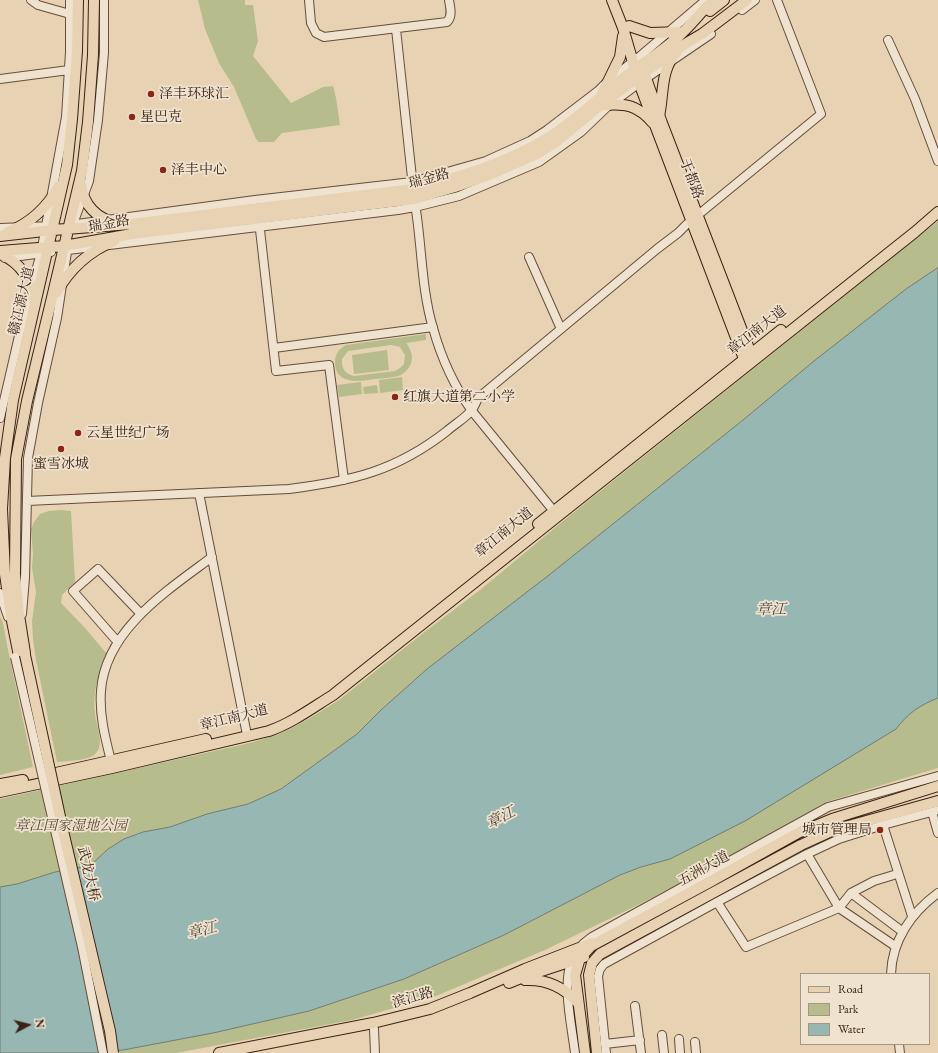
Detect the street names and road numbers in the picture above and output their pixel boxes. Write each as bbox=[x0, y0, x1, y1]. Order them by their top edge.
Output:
street label: 于都路 bbox=[676, 156, 706, 202]
street label: 瑞金路 bbox=[407, 165, 451, 193]
street label: 瑞金路 bbox=[87, 212, 131, 236]
street label: 赣江源大道 bbox=[6, 265, 38, 337]
street label: 章江南大道 bbox=[724, 303, 790, 359]
street label: 章江南大道 bbox=[472, 504, 536, 562]
street label: 章江南大道 bbox=[198, 701, 270, 735]
street label: 武龙大桥 bbox=[74, 845, 102, 903]
street label: 五洲大道 bbox=[675, 848, 733, 890]
street label: 滨江路 bbox=[390, 984, 436, 1012]

